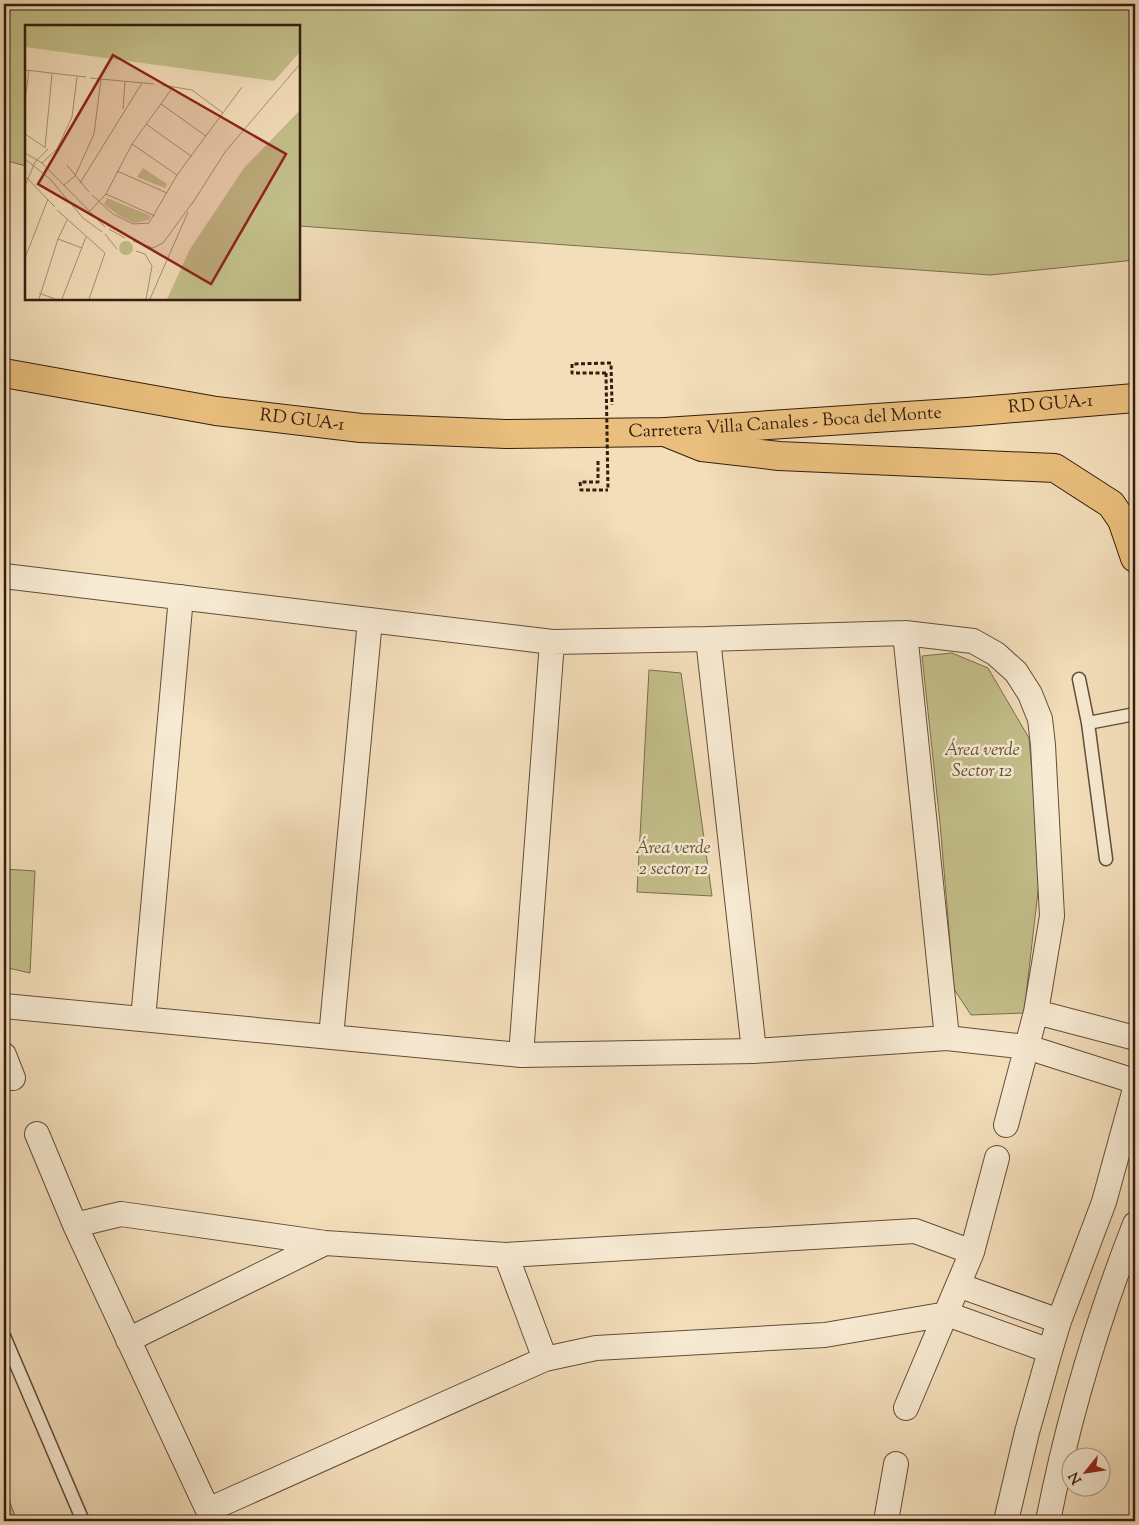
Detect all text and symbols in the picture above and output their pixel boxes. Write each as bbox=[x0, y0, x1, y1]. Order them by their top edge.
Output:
inset map bbox=[25, 25, 300, 300]
street label: RD GUA-1 bbox=[1007, 389, 1094, 422]
street label: Carretera Villa Canales - Boca del Monte bbox=[628, 401, 943, 445]
street label: RD GUA-1 bbox=[258, 403, 346, 439]
park label: Área verde Sector 12 bbox=[944, 738, 1020, 785]
park label: Área verde 2 sector 12 bbox=[635, 836, 711, 883]
north arrow bbox=[1062, 1448, 1112, 1498]
text: N bbox=[1065, 1468, 1088, 1487]

